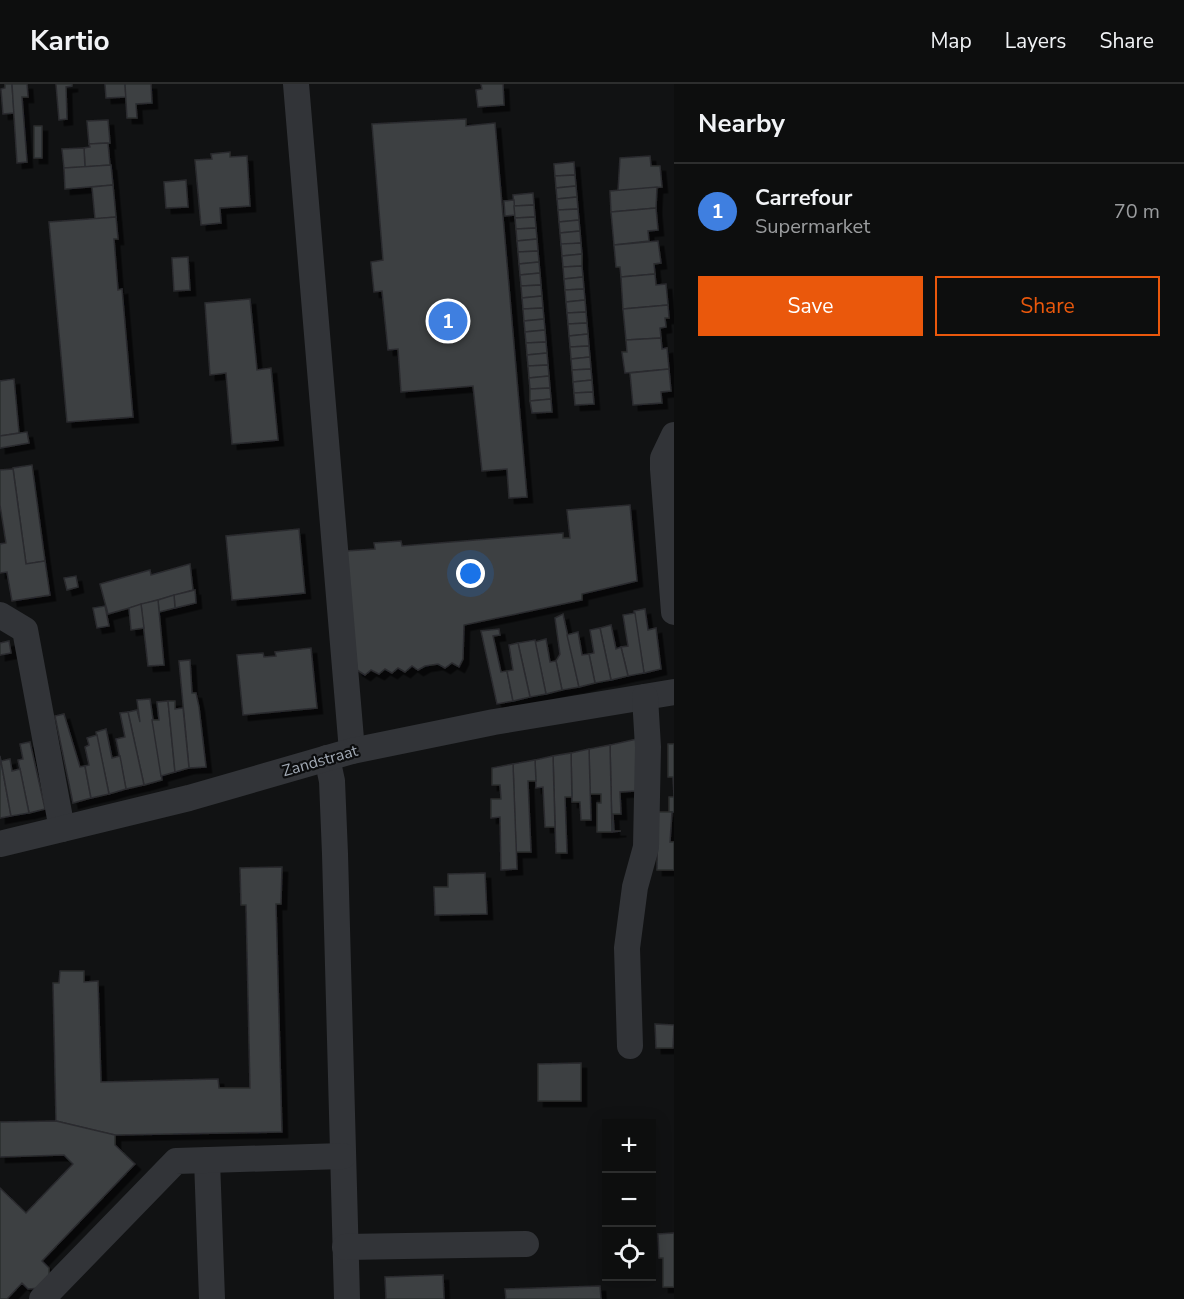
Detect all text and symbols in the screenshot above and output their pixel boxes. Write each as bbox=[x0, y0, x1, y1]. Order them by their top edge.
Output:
text: Kartio bbox=[30, 22, 110, 60]
text: Map bbox=[930, 27, 972, 55]
text: Layers bbox=[1005, 27, 1066, 55]
text: Share bbox=[1099, 27, 1154, 55]
text: Nearby bbox=[698, 106, 785, 141]
text: Carrefour bbox=[755, 183, 852, 213]
text: 1 bbox=[712, 198, 724, 225]
text: 70 m bbox=[1114, 198, 1160, 225]
text: Supermarket bbox=[755, 213, 870, 240]
button: Save bbox=[698, 276, 923, 336]
button: Share bbox=[935, 276, 1160, 336]
pin: 1 bbox=[428, 298, 468, 344]
your location bbox=[456, 559, 485, 588]
street label: Zandstraat bbox=[280, 740, 361, 782]
map controls bbox=[602, 1119, 656, 1281]
button: + bbox=[602, 1119, 656, 1173]
button: − bbox=[602, 1173, 656, 1227]
button: locate bbox=[602, 1227, 656, 1281]

